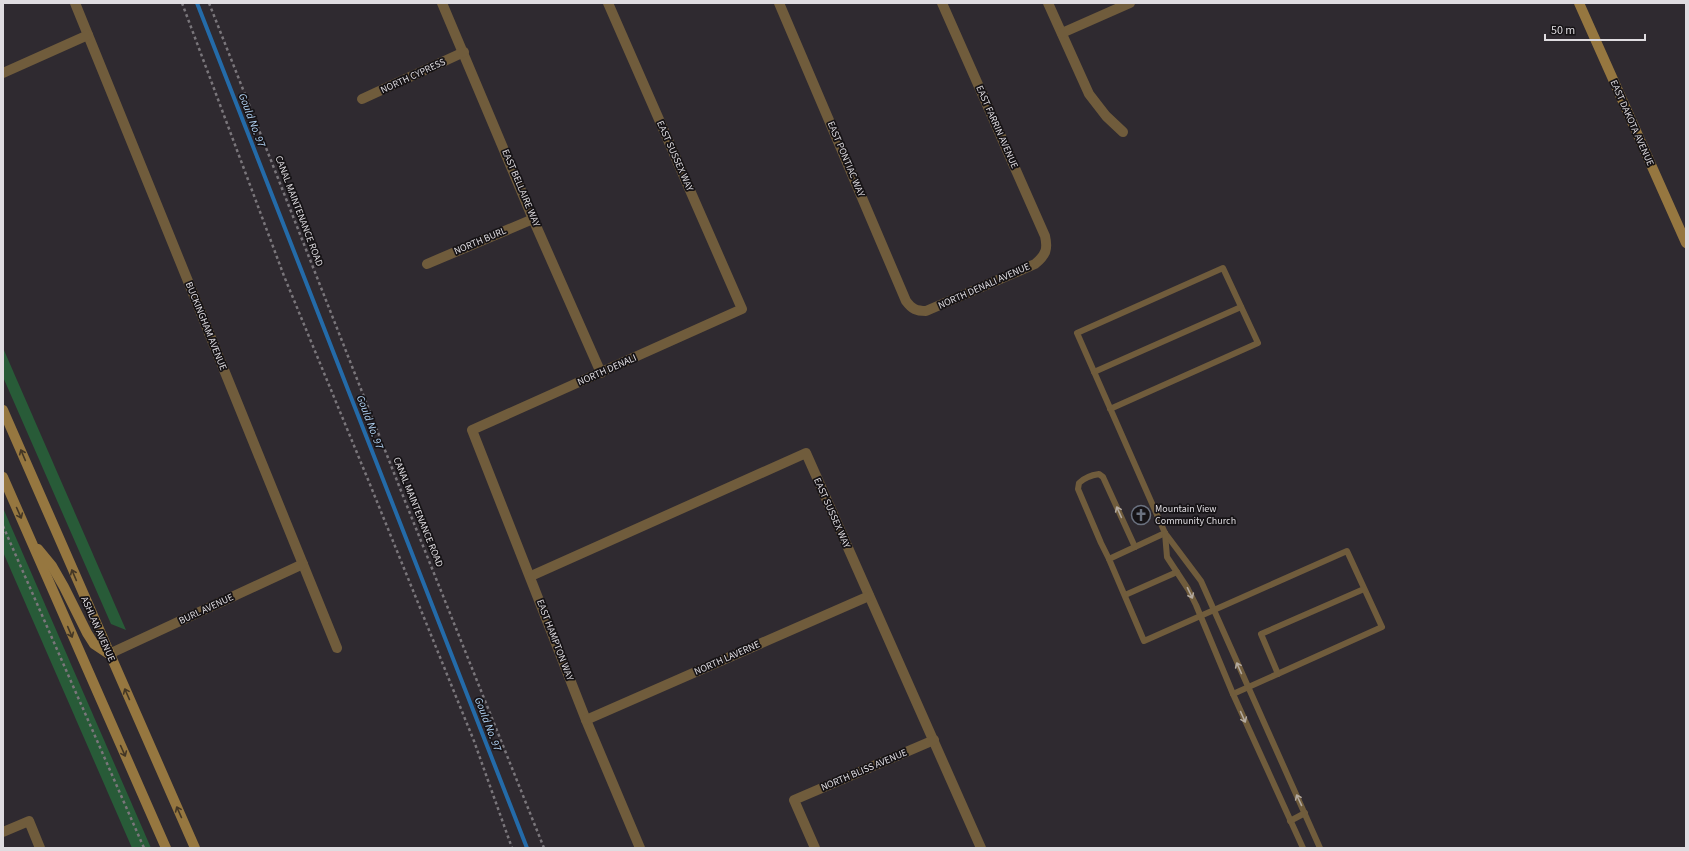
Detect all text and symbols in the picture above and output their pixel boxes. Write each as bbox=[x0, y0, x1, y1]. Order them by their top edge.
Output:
scale bar bbox=[1545, 16, 1645, 42]
text: 50 m bbox=[1551, 22, 1575, 39]
street label: NORTH CYPRESS bbox=[378, 55, 448, 97]
street label: EAST DAKOTA AVENUE bbox=[1607, 78, 1657, 168]
street label: EAST FARRIN AVENUE bbox=[972, 83, 1022, 171]
water label: Gould No. 97 bbox=[235, 91, 269, 150]
street label: EAST SUSSEX WAY bbox=[653, 119, 697, 194]
street label: EAST PONTIAC WAY bbox=[824, 119, 868, 199]
street label: EAST BELLAIRE WAY bbox=[498, 147, 544, 229]
street label: CANAL MAINTENANCE ROAD bbox=[271, 154, 327, 268]
street label: NORTH BURL bbox=[452, 224, 508, 258]
street label: NORTH DENALI AVENUE bbox=[936, 259, 1032, 313]
street label: BUCKINGHAM AVENUE bbox=[182, 280, 230, 372]
street label: NORTH DENALI bbox=[575, 351, 639, 389]
water label: Gould No. 97 bbox=[353, 393, 387, 452]
one-way arrow bbox=[19, 450, 26, 462]
street label: CANAL MAINTENANCE ROAD bbox=[390, 455, 446, 569]
street label: EAST SUSSEX WAY bbox=[810, 476, 854, 551]
place label: Mountain View Community Church bbox=[1155, 502, 1236, 528]
church icon: Mountain View Community Church bbox=[1130, 504, 1152, 526]
one-way arrow bbox=[15, 506, 23, 518]
one-way arrow bbox=[1115, 506, 1122, 518]
one-way arrow bbox=[70, 569, 78, 581]
one-way arrow bbox=[1187, 587, 1194, 599]
street label: BURL AVENUE bbox=[176, 590, 236, 628]
street label: ASHLAN AVENUE bbox=[77, 594, 119, 664]
street label: EAST HAMPTON WAY bbox=[533, 597, 577, 683]
one-way arrow bbox=[67, 626, 75, 638]
street label: NORTH LAVERNE bbox=[692, 637, 762, 679]
one-way arrow bbox=[1235, 663, 1242, 675]
one-way arrow bbox=[122, 688, 130, 700]
water label: Gould No. 97 bbox=[471, 695, 505, 754]
one-way arrow bbox=[1240, 710, 1248, 722]
one-way arrow bbox=[120, 745, 127, 757]
street label: NORTH BLISS AVENUE bbox=[819, 746, 909, 794]
one-way arrow bbox=[1295, 794, 1302, 806]
one-way arrow bbox=[175, 807, 183, 819]

